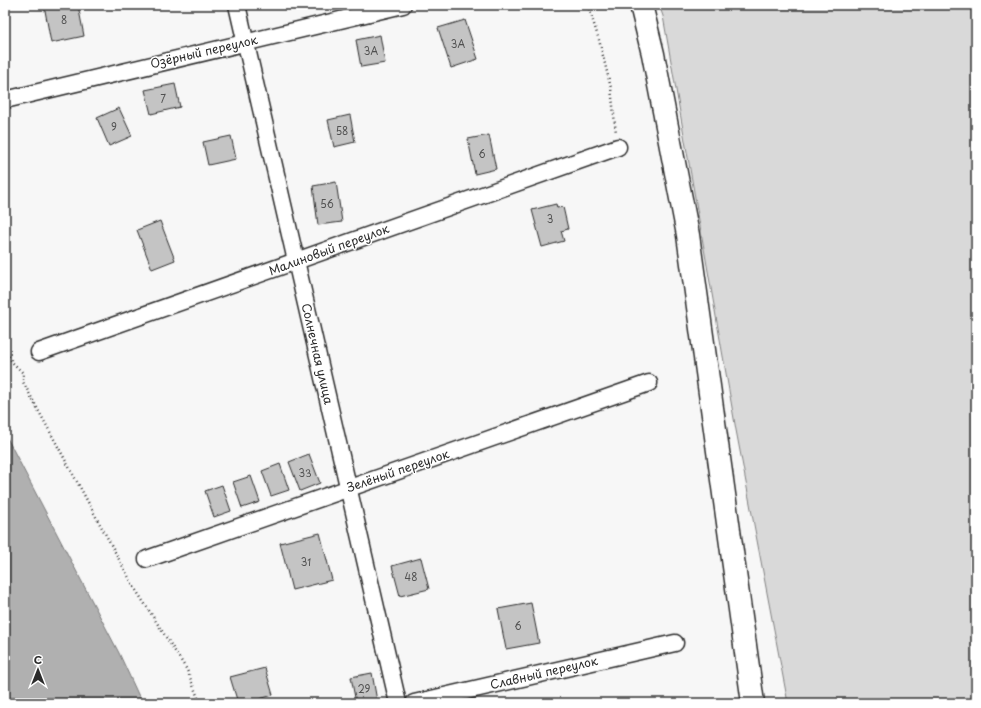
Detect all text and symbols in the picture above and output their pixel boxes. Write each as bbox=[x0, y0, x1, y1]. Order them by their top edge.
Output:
house number: 8 bbox=[61, 12, 67, 27]
street label: Озёрный переулок bbox=[148, 30, 260, 72]
house number: 3А bbox=[451, 36, 465, 51]
house number: 3А bbox=[364, 43, 378, 58]
house number: 7 bbox=[160, 91, 166, 106]
house number: 9 bbox=[111, 119, 117, 134]
house number: 58 bbox=[336, 123, 348, 138]
house number: 6 bbox=[478, 146, 486, 161]
house number: 56 bbox=[320, 196, 334, 211]
house number: 3 bbox=[547, 211, 553, 226]
street label: Малиновый переулок bbox=[266, 219, 392, 279]
street label: Солнечная улица bbox=[298, 301, 338, 407]
street label: Зелёный переулок bbox=[344, 444, 452, 496]
house number: 33 bbox=[298, 465, 312, 480]
house number: 31 bbox=[301, 554, 311, 569]
house number: 48 bbox=[405, 569, 417, 584]
house number: 6 bbox=[514, 618, 522, 633]
north arrow bbox=[18, 650, 58, 690]
text: С bbox=[34, 651, 42, 668]
street label: Славный переулок bbox=[488, 651, 600, 693]
house number: 29 bbox=[358, 681, 371, 696]

